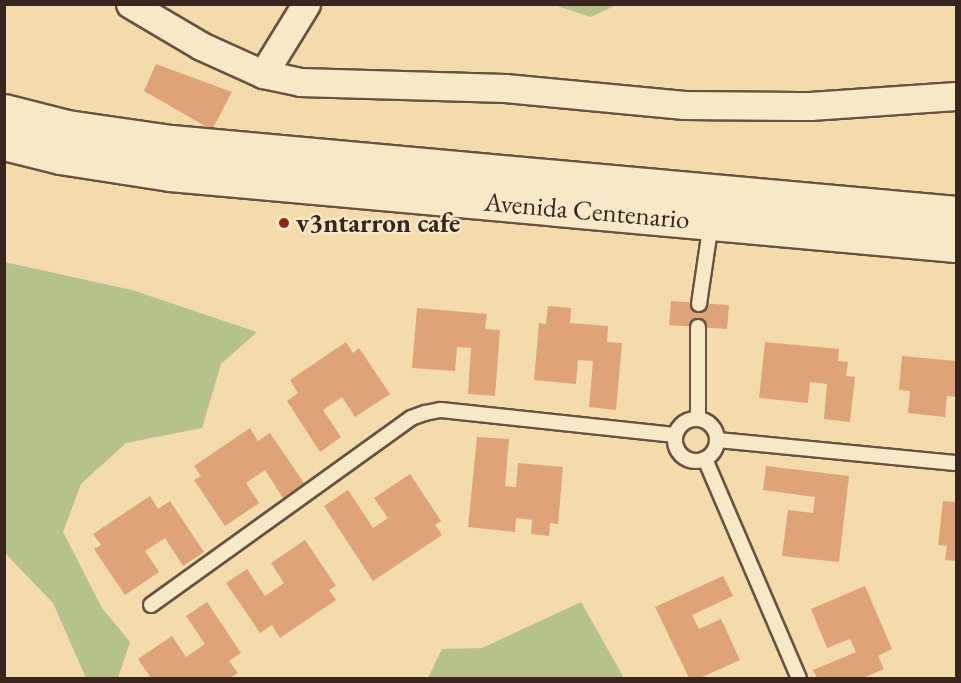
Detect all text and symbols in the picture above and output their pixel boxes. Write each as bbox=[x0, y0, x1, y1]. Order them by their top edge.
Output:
street label: Avenida Centenario bbox=[483, 185, 691, 235]
place label: v3ntarron cafe bbox=[296, 207, 460, 239]
marker: v3ntarron cafe bbox=[277, 216, 291, 230]

